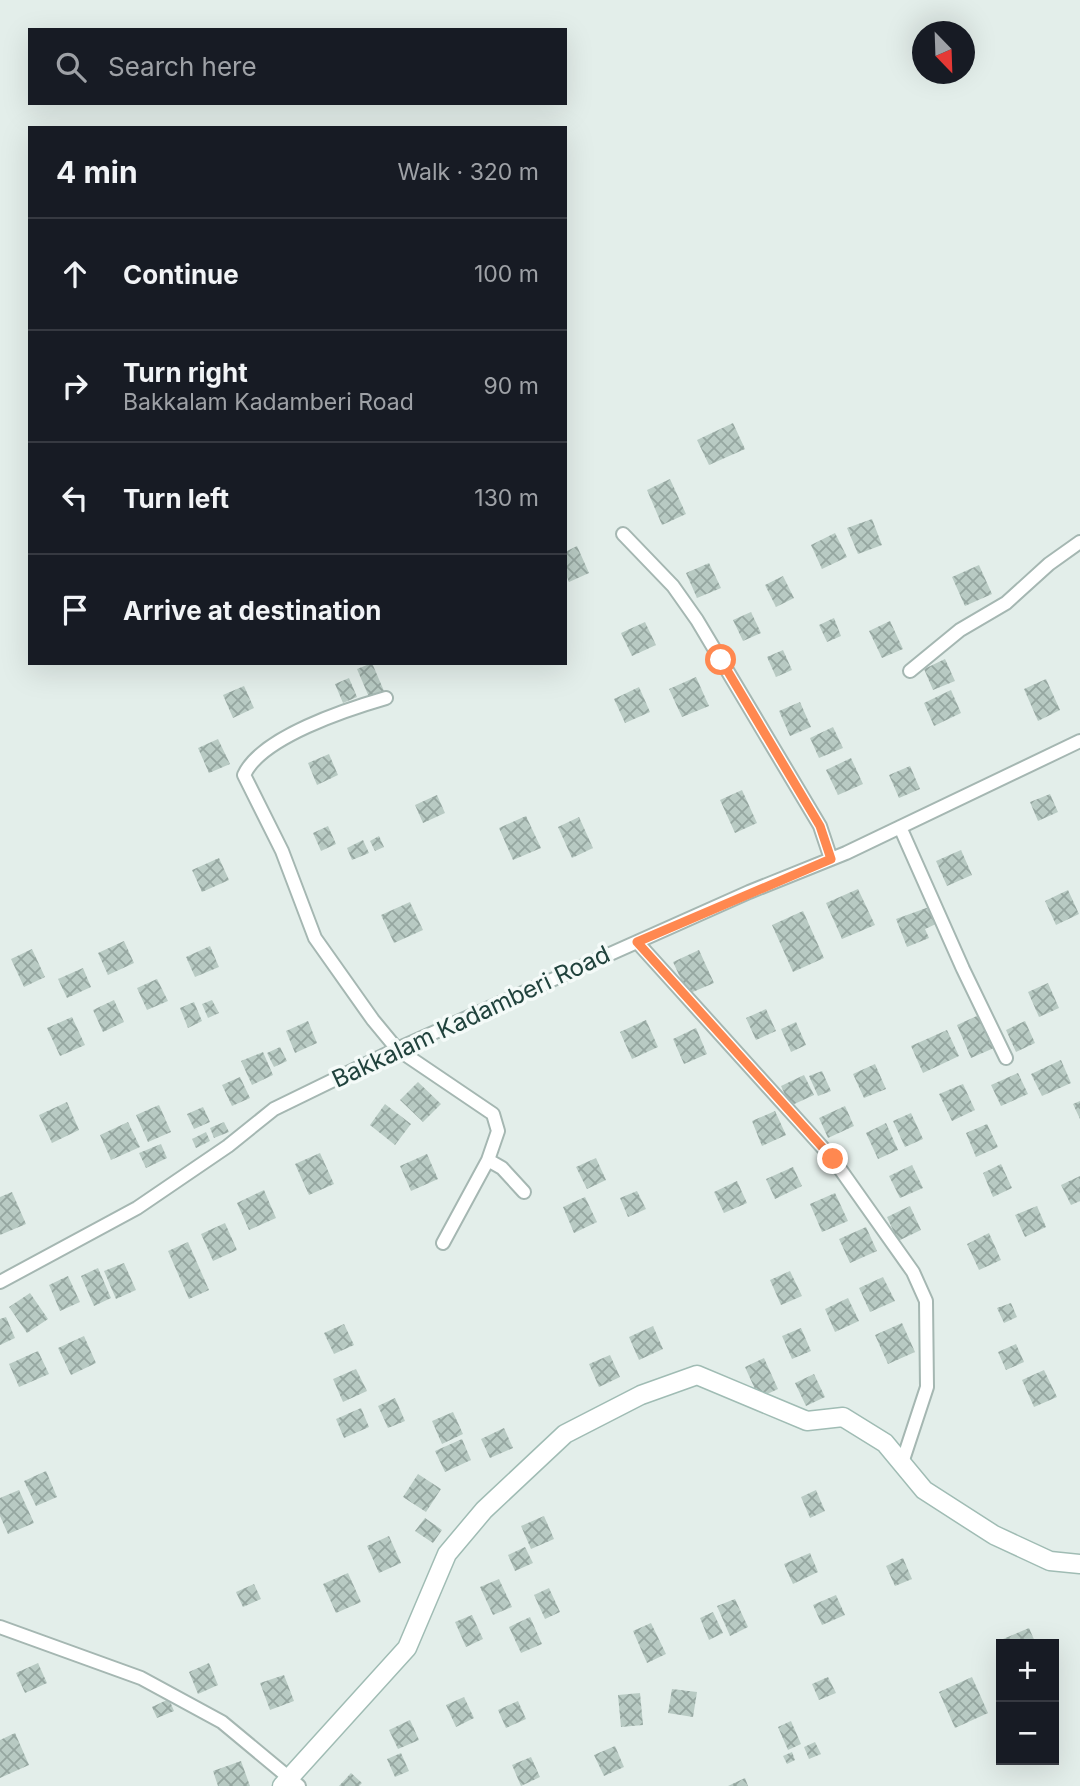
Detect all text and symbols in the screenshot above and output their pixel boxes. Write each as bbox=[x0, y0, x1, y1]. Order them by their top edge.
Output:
north arrow bbox=[912, 21, 975, 84]
search box bbox=[28, 28, 567, 105]
icon: search bbox=[52, 48, 90, 86]
text: Search here bbox=[108, 51, 257, 82]
text: 4 min bbox=[56, 154, 138, 190]
text: Walk · 320 m bbox=[397, 158, 539, 186]
icon: ahead bbox=[56, 255, 94, 293]
text: Continue bbox=[123, 259, 239, 290]
text: 100 m bbox=[474, 260, 539, 288]
text: Turn right bbox=[123, 357, 248, 388]
icon: right bbox=[56, 367, 94, 405]
text: 90 m bbox=[484, 372, 539, 400]
text: Bakkalam Kadamberi Road bbox=[123, 388, 414, 416]
icon: left bbox=[56, 479, 94, 517]
text: Turn left bbox=[123, 483, 229, 514]
text: 130 m bbox=[474, 484, 539, 512]
icon: arrive bbox=[56, 591, 94, 629]
text: Arrive at destination bbox=[123, 595, 382, 626]
route start bbox=[705, 644, 736, 675]
street label: Bakkalam Kadamberi Road bbox=[327, 939, 614, 1094]
route end bbox=[817, 1143, 848, 1174]
map controls bbox=[996, 1639, 1059, 1765]
button: + bbox=[996, 1639, 1059, 1702]
button: − bbox=[996, 1702, 1059, 1765]

